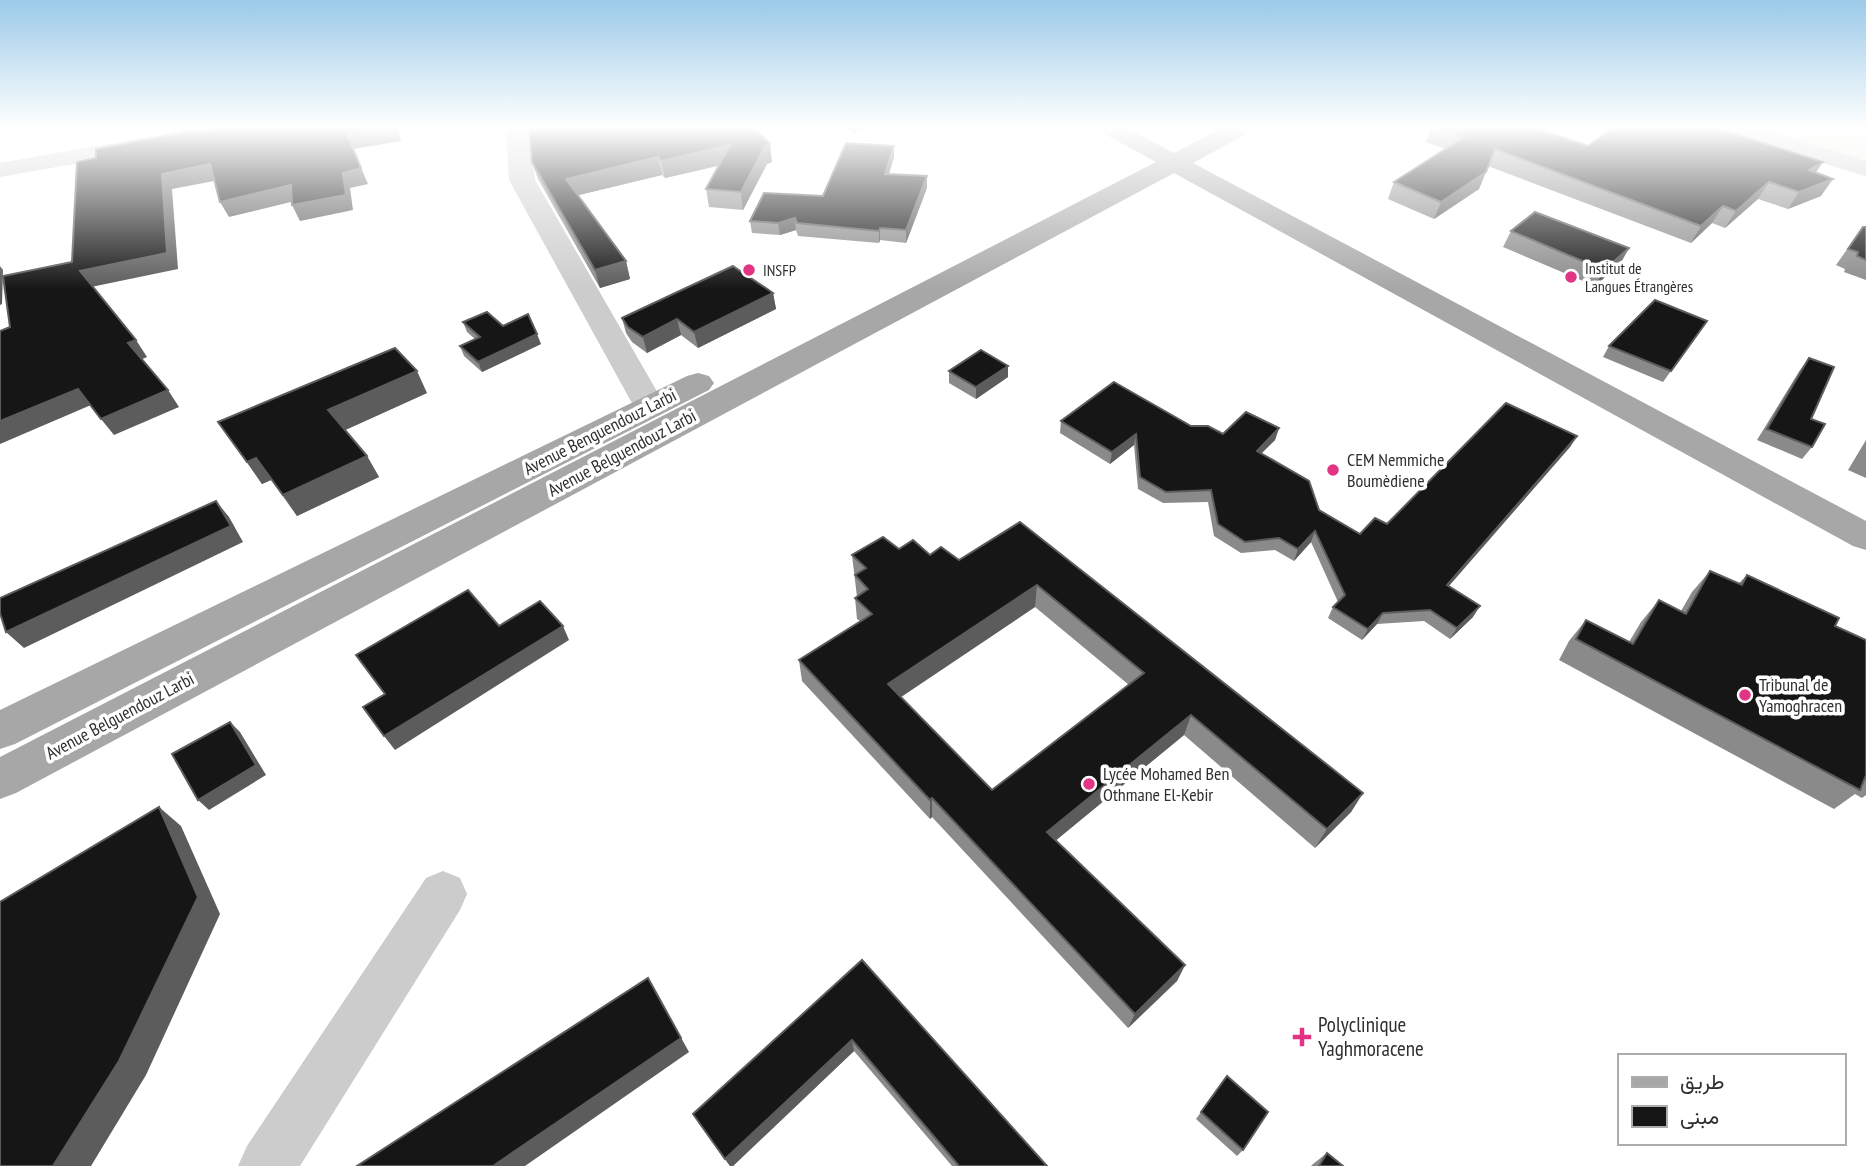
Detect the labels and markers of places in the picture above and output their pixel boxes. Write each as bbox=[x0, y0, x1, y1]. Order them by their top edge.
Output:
place label: Institut de Langues Étrangères bbox=[1585, 258, 1693, 296]
place label: INSFP bbox=[763, 260, 796, 280]
marker: INSFP bbox=[741, 262, 757, 278]
marker: Institut de Langues Étrangères bbox=[1563, 269, 1579, 285]
place label: CEM Nemmiche Boumèdiene bbox=[1347, 448, 1444, 492]
marker: CEM Nemmiche Boumèdiene bbox=[1325, 462, 1341, 478]
place label: Tribunal de Yamoghracen bbox=[1759, 673, 1842, 717]
marker: Tribunal de Yamoghracen bbox=[1737, 687, 1753, 703]
place label: Lycée Mohamed Ben Othmane El-Kebir bbox=[1103, 762, 1229, 806]
marker: Lycée Mohamed Ben Othmane El-Kebir bbox=[1081, 776, 1097, 792]
place label: Polyclinique Yaghmoracene bbox=[1318, 1011, 1424, 1062]
marker: Polyclinique Yaghmoracene bbox=[1292, 1027, 1312, 1047]

